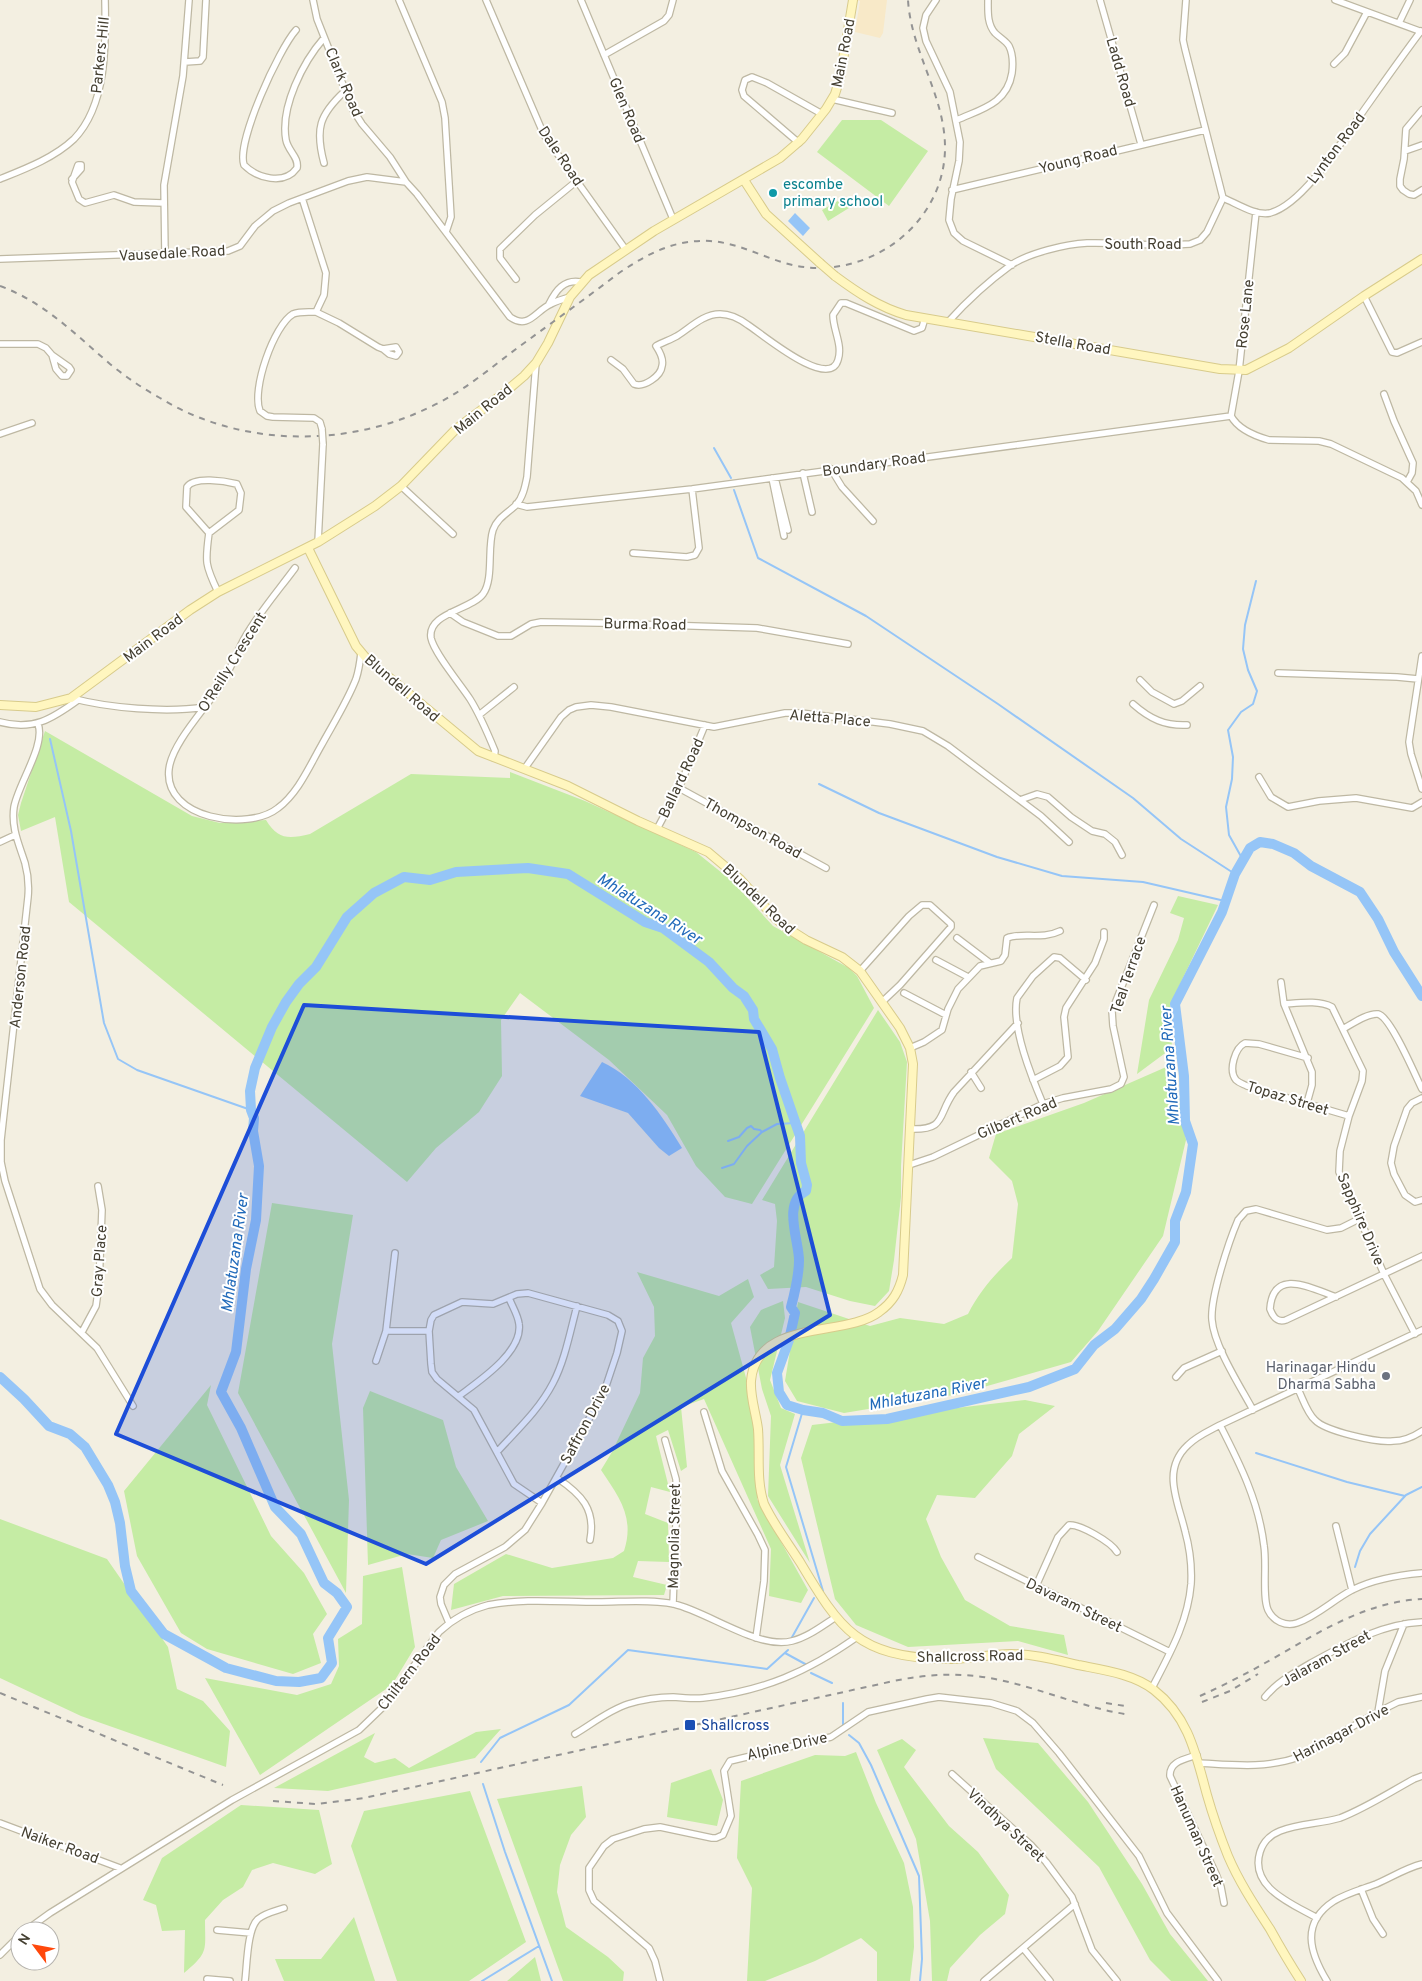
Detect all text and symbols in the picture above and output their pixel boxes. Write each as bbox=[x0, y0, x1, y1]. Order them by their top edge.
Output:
street label: Parkers Hill bbox=[88, 16, 115, 95]
street label: Main Road bbox=[828, 17, 860, 89]
street label: Ladd Road bbox=[1101, 35, 1139, 109]
street label: Clark Road bbox=[319, 45, 366, 120]
street label: Glen Road bbox=[603, 75, 648, 146]
street label: Lynton Road bbox=[1304, 109, 1370, 188]
street label: Dale Road bbox=[533, 123, 587, 190]
street label: Young Road bbox=[1037, 142, 1120, 179]
place label: escombe primary school bbox=[783, 176, 883, 212]
marker: escombe primary school bbox=[767, 187, 779, 199]
street label: South Road bbox=[1104, 236, 1182, 255]
street label: Vausedale Road bbox=[118, 242, 226, 267]
street label: Rose Lane bbox=[1233, 279, 1260, 350]
street label: Stella Road bbox=[1033, 328, 1112, 360]
street label: Main Road bbox=[451, 381, 517, 440]
street label: Boundary Road bbox=[821, 449, 927, 482]
street label: O'Reilly Crescent bbox=[195, 609, 272, 716]
street label: Main Road bbox=[120, 611, 188, 668]
street label: Burma Road bbox=[603, 615, 687, 636]
street label: Blundell Road bbox=[359, 651, 443, 727]
street label: Aletta Place bbox=[788, 706, 871, 733]
street label: Ballard Road bbox=[656, 736, 709, 822]
street label: Thompson Road bbox=[700, 795, 804, 864]
street label: Blundell Road bbox=[718, 861, 798, 939]
water label: Mhlatuzana River bbox=[593, 870, 707, 951]
street label: Anderson Road bbox=[7, 925, 36, 1029]
street label: Teal Terrace bbox=[1107, 934, 1152, 1017]
water label: Mhlatuzana River bbox=[1157, 1004, 1185, 1126]
street label: Topaz Street bbox=[1244, 1078, 1331, 1121]
street label: Gilbert Road bbox=[975, 1094, 1060, 1145]
street label: Sapphire Drive bbox=[1332, 1170, 1388, 1269]
water label: Mhlatuzana River bbox=[218, 1191, 254, 1314]
street label: Gray Place bbox=[88, 1224, 112, 1298]
place label: Harinagar Hindu Dharma Sabha bbox=[1266, 1359, 1376, 1395]
marker: Harinagar Hindu Dharma Sabha bbox=[1380, 1370, 1392, 1382]
water label: Mhlatuzana River bbox=[867, 1373, 990, 1416]
street label: Saffron Drive bbox=[557, 1381, 615, 1468]
street label: Magnolia Street bbox=[665, 1483, 686, 1589]
street label: Davaram Street bbox=[1022, 1575, 1124, 1638]
street label: Jalaram Street bbox=[1279, 1627, 1375, 1692]
street label: Chiltern Road bbox=[374, 1631, 446, 1715]
street label: Shallcross Road bbox=[916, 1647, 1024, 1668]
street label: Harinagar Drive bbox=[1291, 1701, 1393, 1768]
place label: Shallcross bbox=[701, 1717, 770, 1736]
marker: Shallcross bbox=[683, 1718, 697, 1732]
street label: Alpine Drive bbox=[745, 1729, 830, 1766]
street label: Hanuman Street bbox=[1165, 1783, 1227, 1890]
street label: Vindhya Street bbox=[962, 1785, 1048, 1867]
street label: Naiker Road bbox=[18, 1824, 101, 1869]
north arrow bbox=[10, 1921, 60, 1971]
text: N bbox=[15, 1931, 35, 1949]

